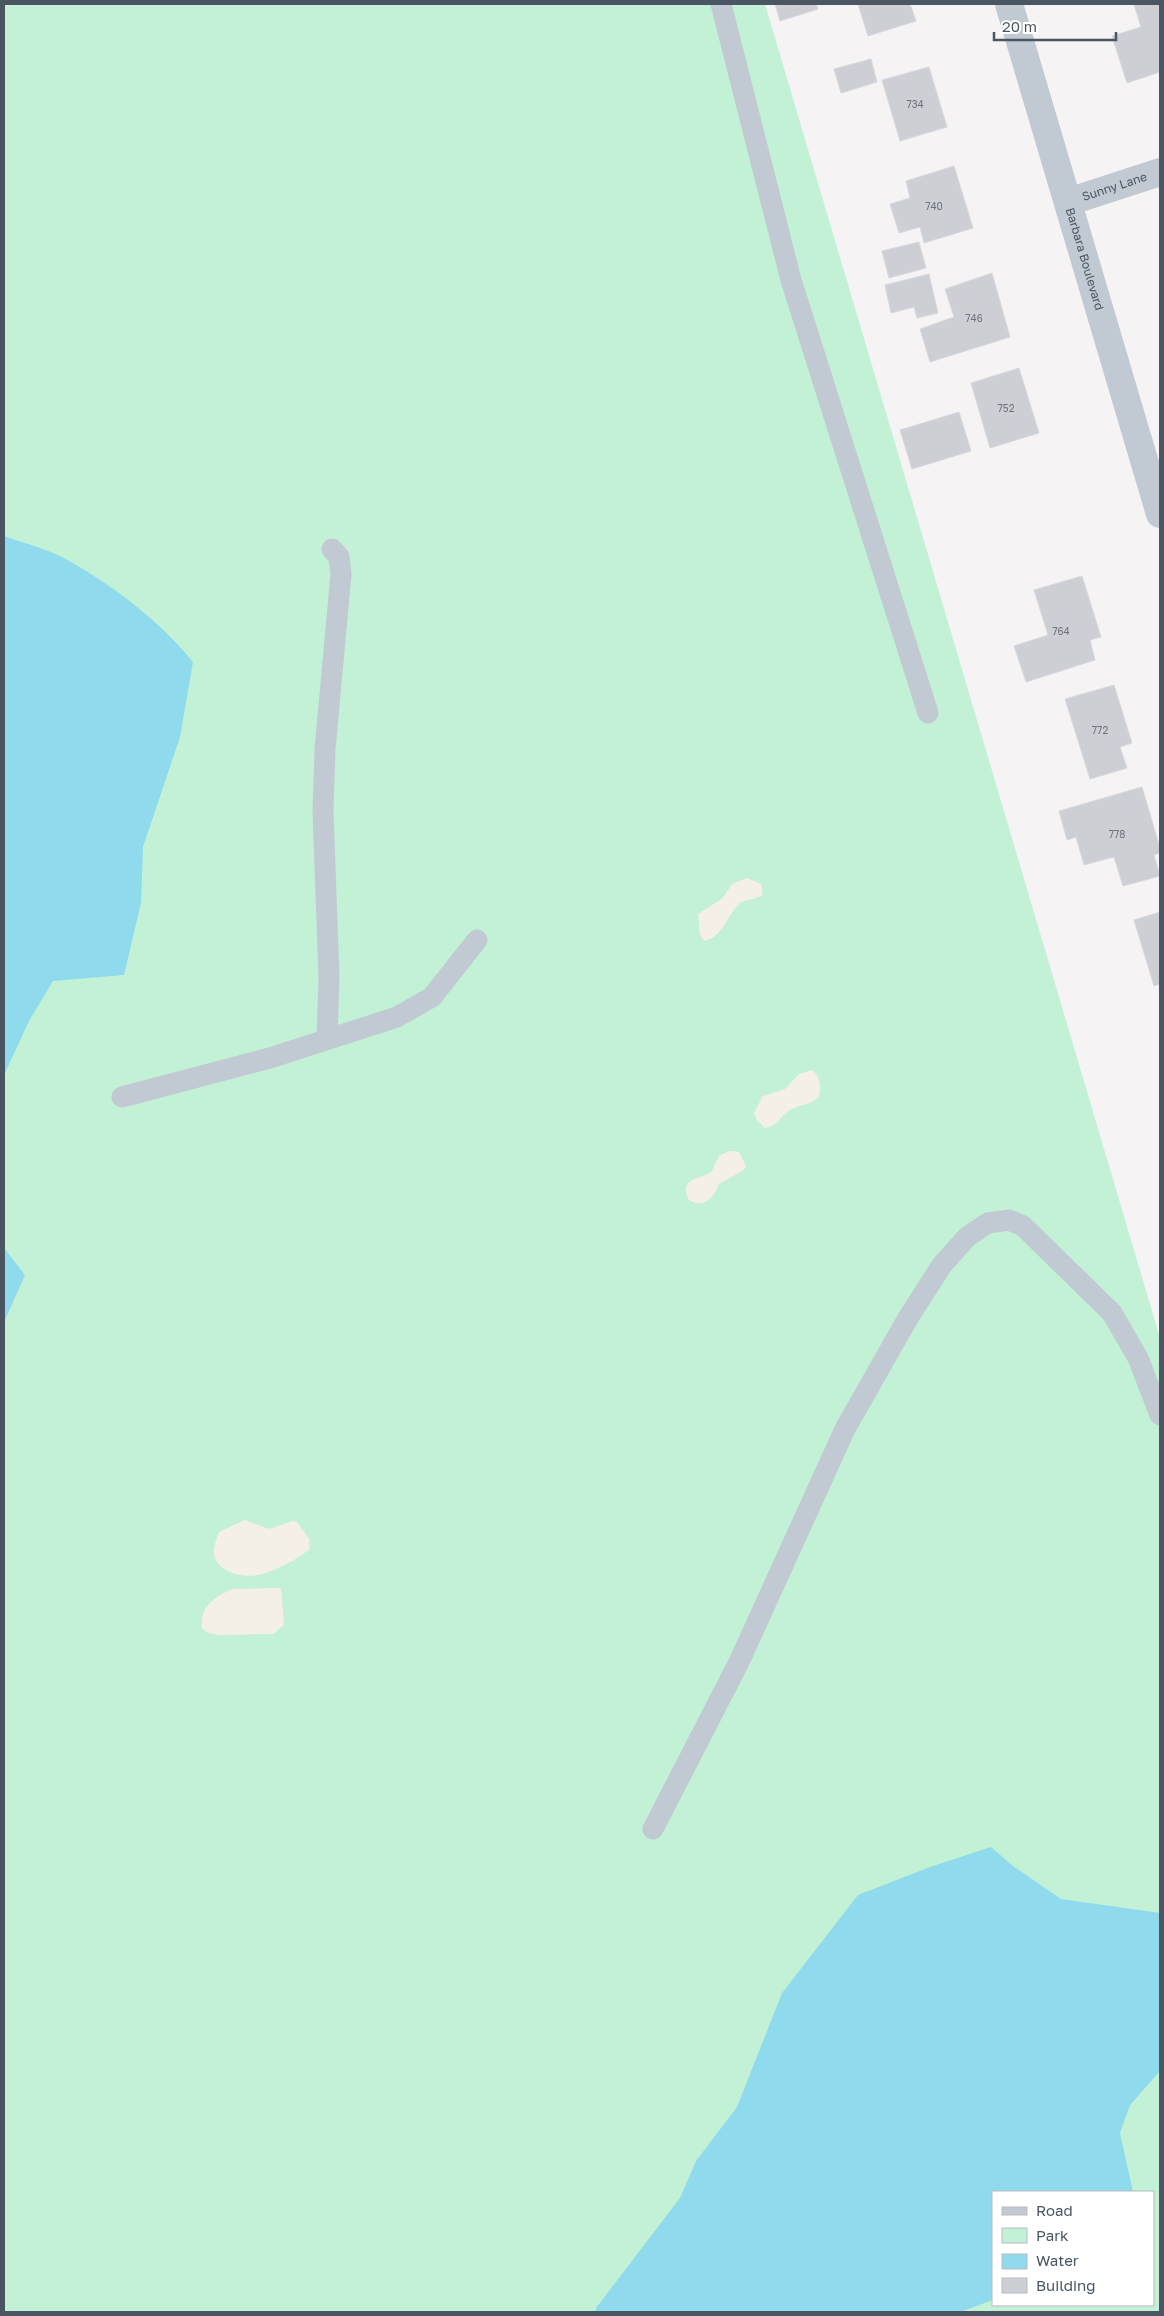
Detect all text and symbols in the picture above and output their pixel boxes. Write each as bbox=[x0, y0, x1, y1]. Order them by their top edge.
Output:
scale bar bbox=[994, 10, 1116, 42]
text: 20 m bbox=[1002, 17, 1037, 35]
house number: 734 bbox=[906, 98, 924, 110]
street label: Sunny Lane bbox=[1080, 169, 1149, 204]
house number: 740 bbox=[925, 200, 943, 212]
street label: Barbara Boulevard bbox=[1063, 206, 1107, 312]
house number: 746 bbox=[965, 312, 983, 324]
house number: 752 bbox=[998, 402, 1015, 414]
house number: 764 bbox=[1052, 625, 1070, 637]
house number: 772 bbox=[1092, 724, 1108, 736]
house number: 778 bbox=[1109, 828, 1125, 840]
legend bbox=[992, 2191, 1154, 2306]
text: Road bbox=[1036, 2201, 1073, 2219]
text: Park bbox=[1036, 2226, 1069, 2244]
text: Water bbox=[1036, 2251, 1079, 2269]
text: Building bbox=[1036, 2276, 1096, 2294]

